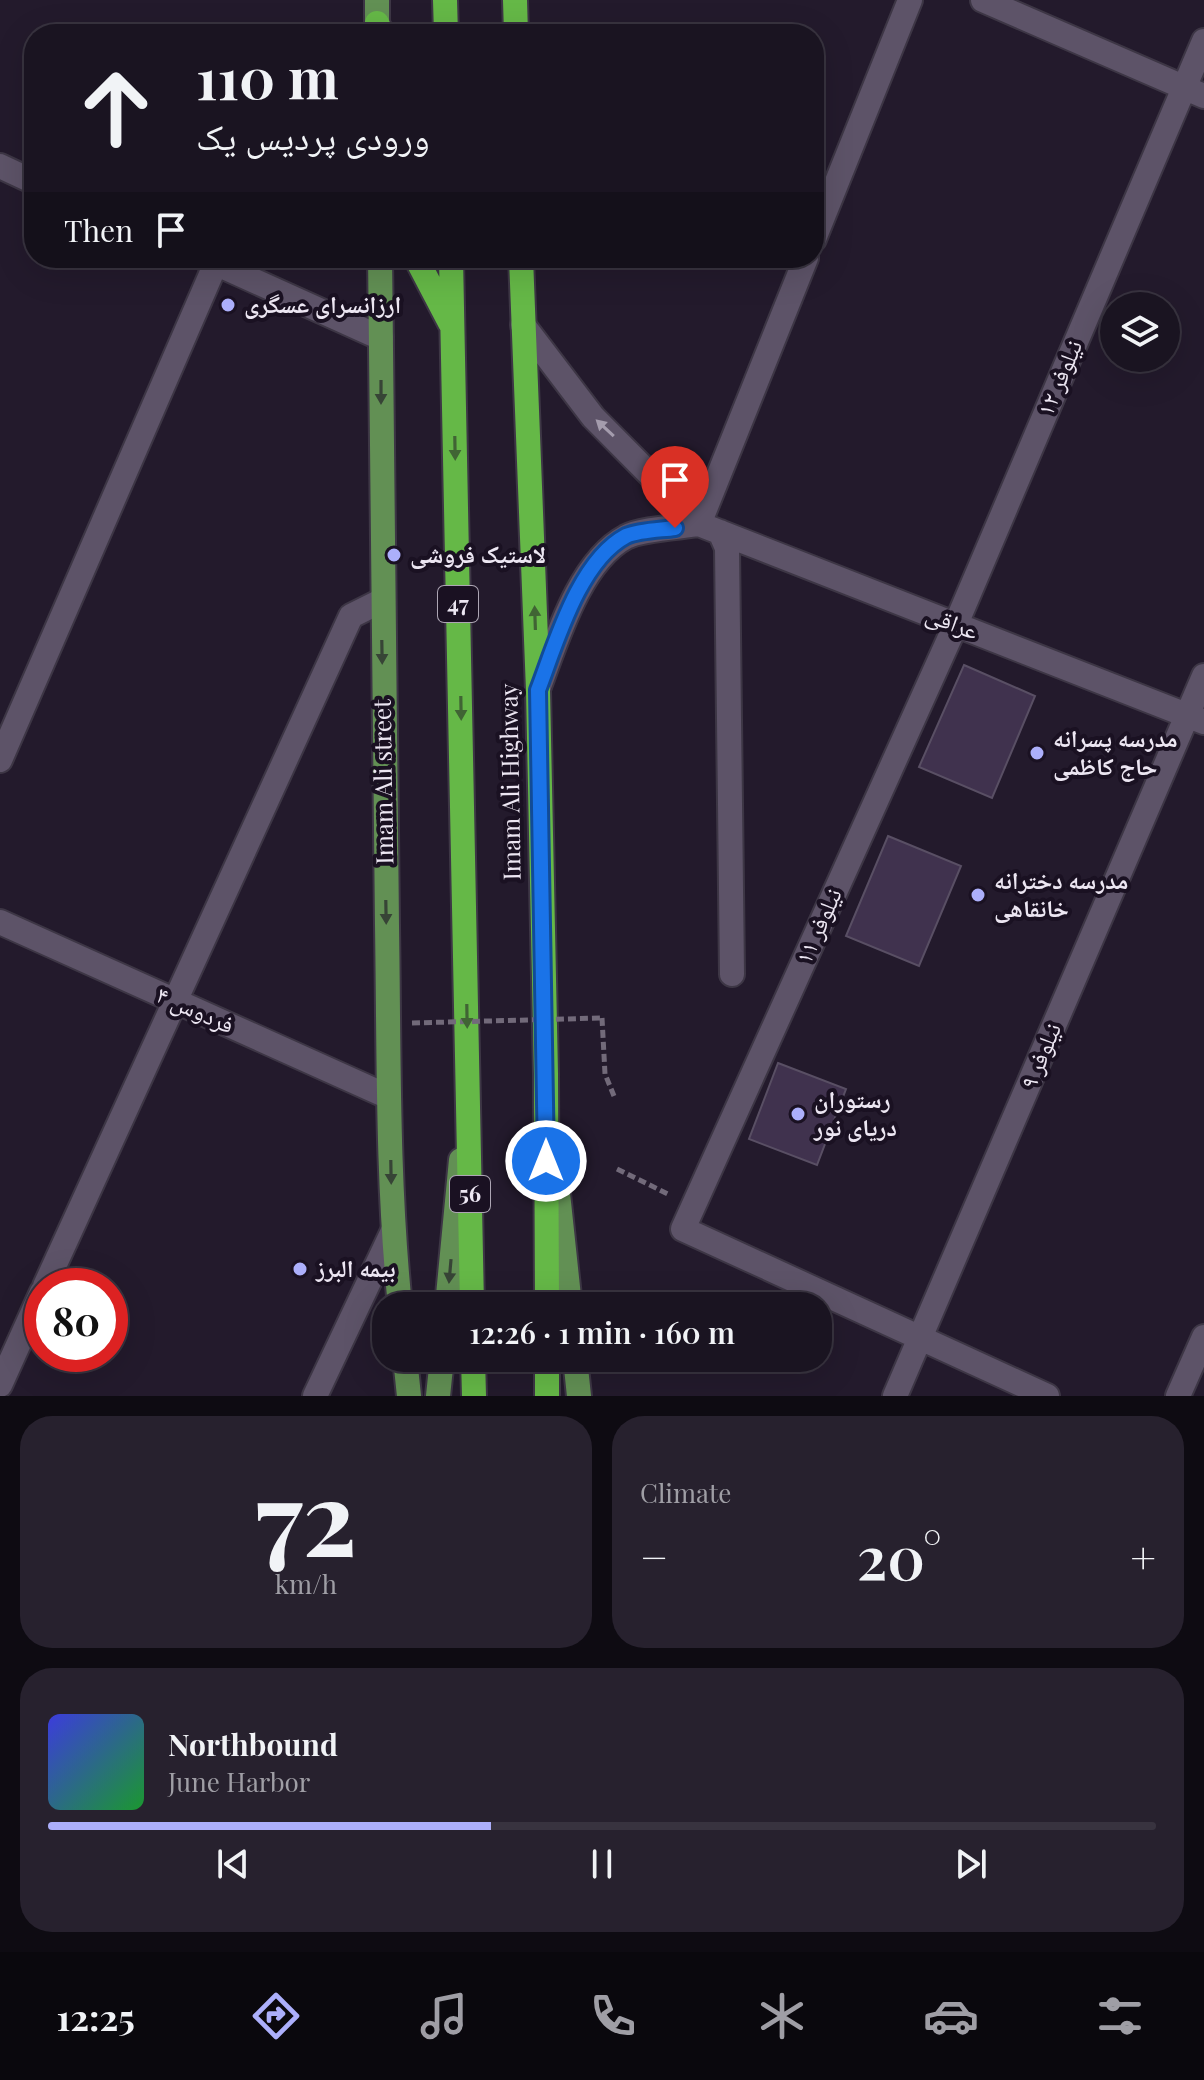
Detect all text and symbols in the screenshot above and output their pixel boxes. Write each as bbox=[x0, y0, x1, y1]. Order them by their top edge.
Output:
text: 110 m bbox=[196, 39, 339, 114]
icon: ahead bbox=[64, 56, 168, 160]
text: ورودی پردیس یک bbox=[196, 111, 430, 159]
icon: arrive bbox=[149, 208, 193, 252]
text: Then bbox=[64, 210, 133, 250]
place label: ارزانسرای عسگری bbox=[244, 287, 401, 319]
map controls bbox=[1100, 292, 1180, 372]
button: layers bbox=[1100, 292, 1180, 372]
marker: ارزانسرای عسگری bbox=[219, 296, 237, 314]
street label: نیلوفر ۱۲ bbox=[1028, 334, 1088, 420]
one-way arrow bbox=[375, 380, 387, 405]
one-way arrow bbox=[596, 420, 615, 438]
one-way arrow bbox=[449, 436, 461, 461]
pin bbox=[641, 446, 709, 528]
icon: arrive bbox=[653, 458, 697, 502]
place label: لاستیک فروشی bbox=[410, 537, 546, 569]
marker: لاستیک فروشی bbox=[385, 546, 403, 564]
road number: 47 bbox=[438, 586, 478, 622]
street label: عراقی bbox=[922, 597, 984, 646]
one-way arrow bbox=[528, 605, 541, 630]
one-way arrow bbox=[376, 640, 388, 665]
street label: Imam Ali Highway bbox=[491, 683, 527, 881]
one-way arrow bbox=[454, 696, 467, 721]
street label: Imam Ali street bbox=[365, 699, 399, 865]
place label: مدرسه پسرانه حاج کاظمی bbox=[1053, 721, 1178, 782]
marker: مدرسه پسرانه حاج کاظمی bbox=[1028, 744, 1046, 762]
place label: مدرسه دخترانه خانقاهی bbox=[994, 863, 1128, 923]
street label: نیلوفر ۱۱ bbox=[786, 882, 848, 968]
marker: مدرسه دخترانه خانقاهی bbox=[969, 886, 987, 904]
one-way arrow bbox=[380, 900, 393, 925]
street label: فردوس ۴ bbox=[152, 977, 240, 1039]
one-way arrow bbox=[461, 1004, 473, 1029]
street label: نیلوفر ۹ bbox=[1011, 1017, 1067, 1093]
place label: رستوران دریای نور bbox=[813, 1082, 897, 1142]
marker: رستوران دریای نور bbox=[789, 1105, 807, 1123]
position arrow bbox=[504, 1119, 588, 1203]
one-way arrow bbox=[385, 1160, 397, 1185]
road number: 56 bbox=[450, 1176, 490, 1212]
place label: بیمه البرز bbox=[315, 1251, 396, 1283]
one-way arrow bbox=[443, 1259, 456, 1284]
marker: بیمه البرز bbox=[291, 1260, 309, 1278]
speed limit sign: 80 bbox=[24, 1268, 128, 1372]
text: 12:26 · 1 min · 160 m bbox=[469, 1312, 735, 1352]
text: 72 bbox=[255, 1444, 357, 1583]
text: Climate bbox=[640, 1475, 731, 1510]
text: 20° bbox=[857, 1515, 942, 1595]
text: − bbox=[640, 1526, 668, 1585]
text: + bbox=[1130, 1526, 1156, 1585]
text: km/h bbox=[275, 1566, 337, 1601]
text: Northbound bbox=[168, 1724, 338, 1764]
text: June Harbor bbox=[168, 1764, 310, 1799]
icon: previous bbox=[211, 1842, 255, 1886]
icon: pause bbox=[580, 1842, 624, 1886]
icon: next bbox=[949, 1842, 993, 1886]
icon: directions bbox=[248, 1988, 304, 2044]
icon: music bbox=[416, 1988, 472, 2044]
icon: phone bbox=[585, 1988, 641, 2044]
icon: climate bbox=[754, 1988, 810, 2044]
icon: car bbox=[923, 1988, 979, 2044]
icon: filters bbox=[1092, 1988, 1148, 2044]
text: 12:25 bbox=[56, 1992, 135, 2040]

